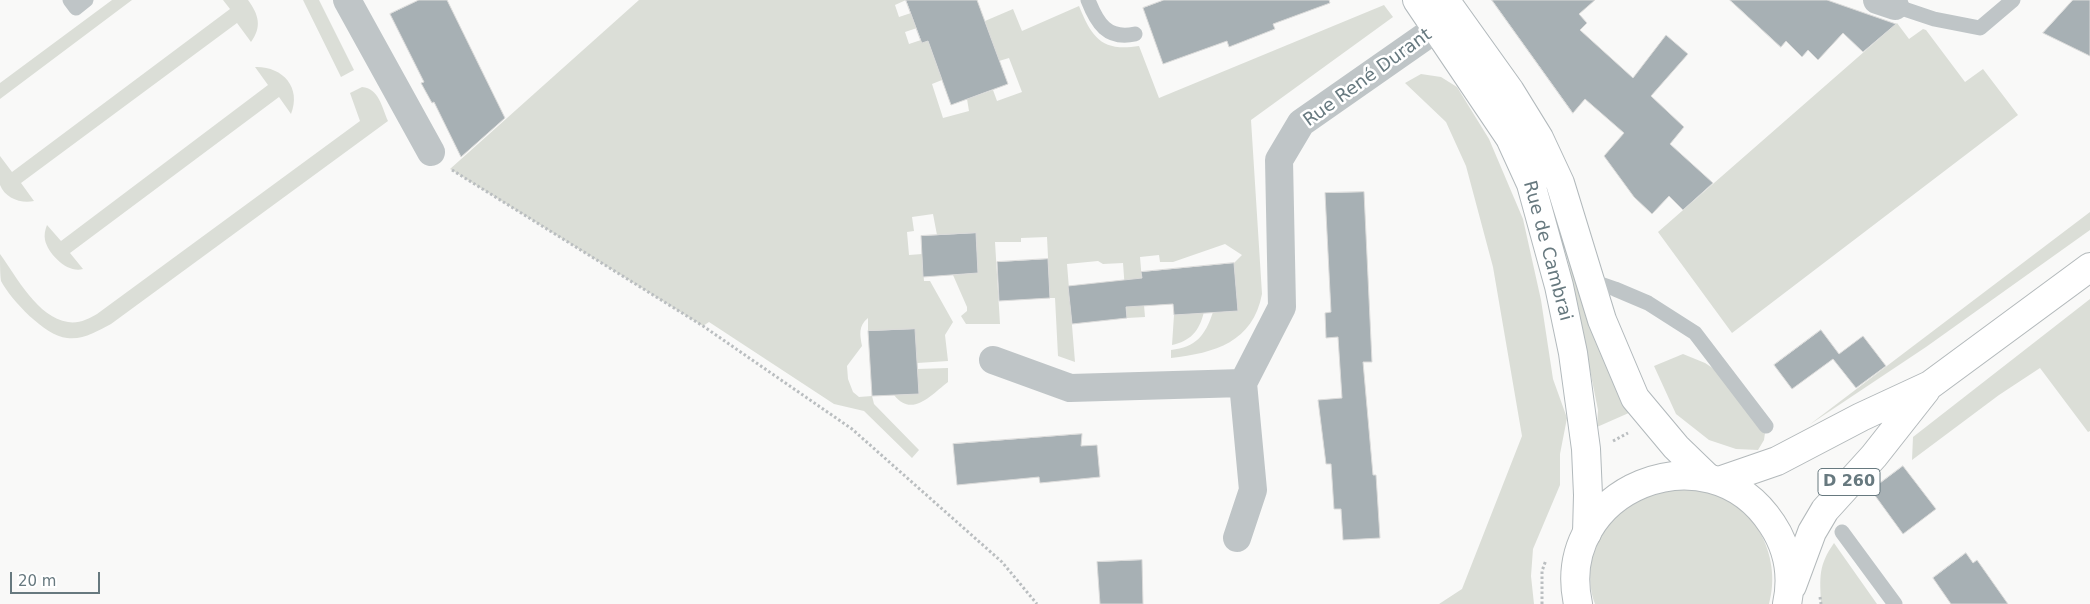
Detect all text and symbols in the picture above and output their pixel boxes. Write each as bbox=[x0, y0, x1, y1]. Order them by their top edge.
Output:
street label: Rue René Durant bbox=[1300, 24, 1436, 132]
street label: Rue de Cambrai bbox=[1518, 179, 1576, 323]
road number: D 260 bbox=[1818, 468, 1880, 496]
scale bar bbox=[12, 562, 102, 594]
text: 20 m bbox=[18, 572, 56, 590]

